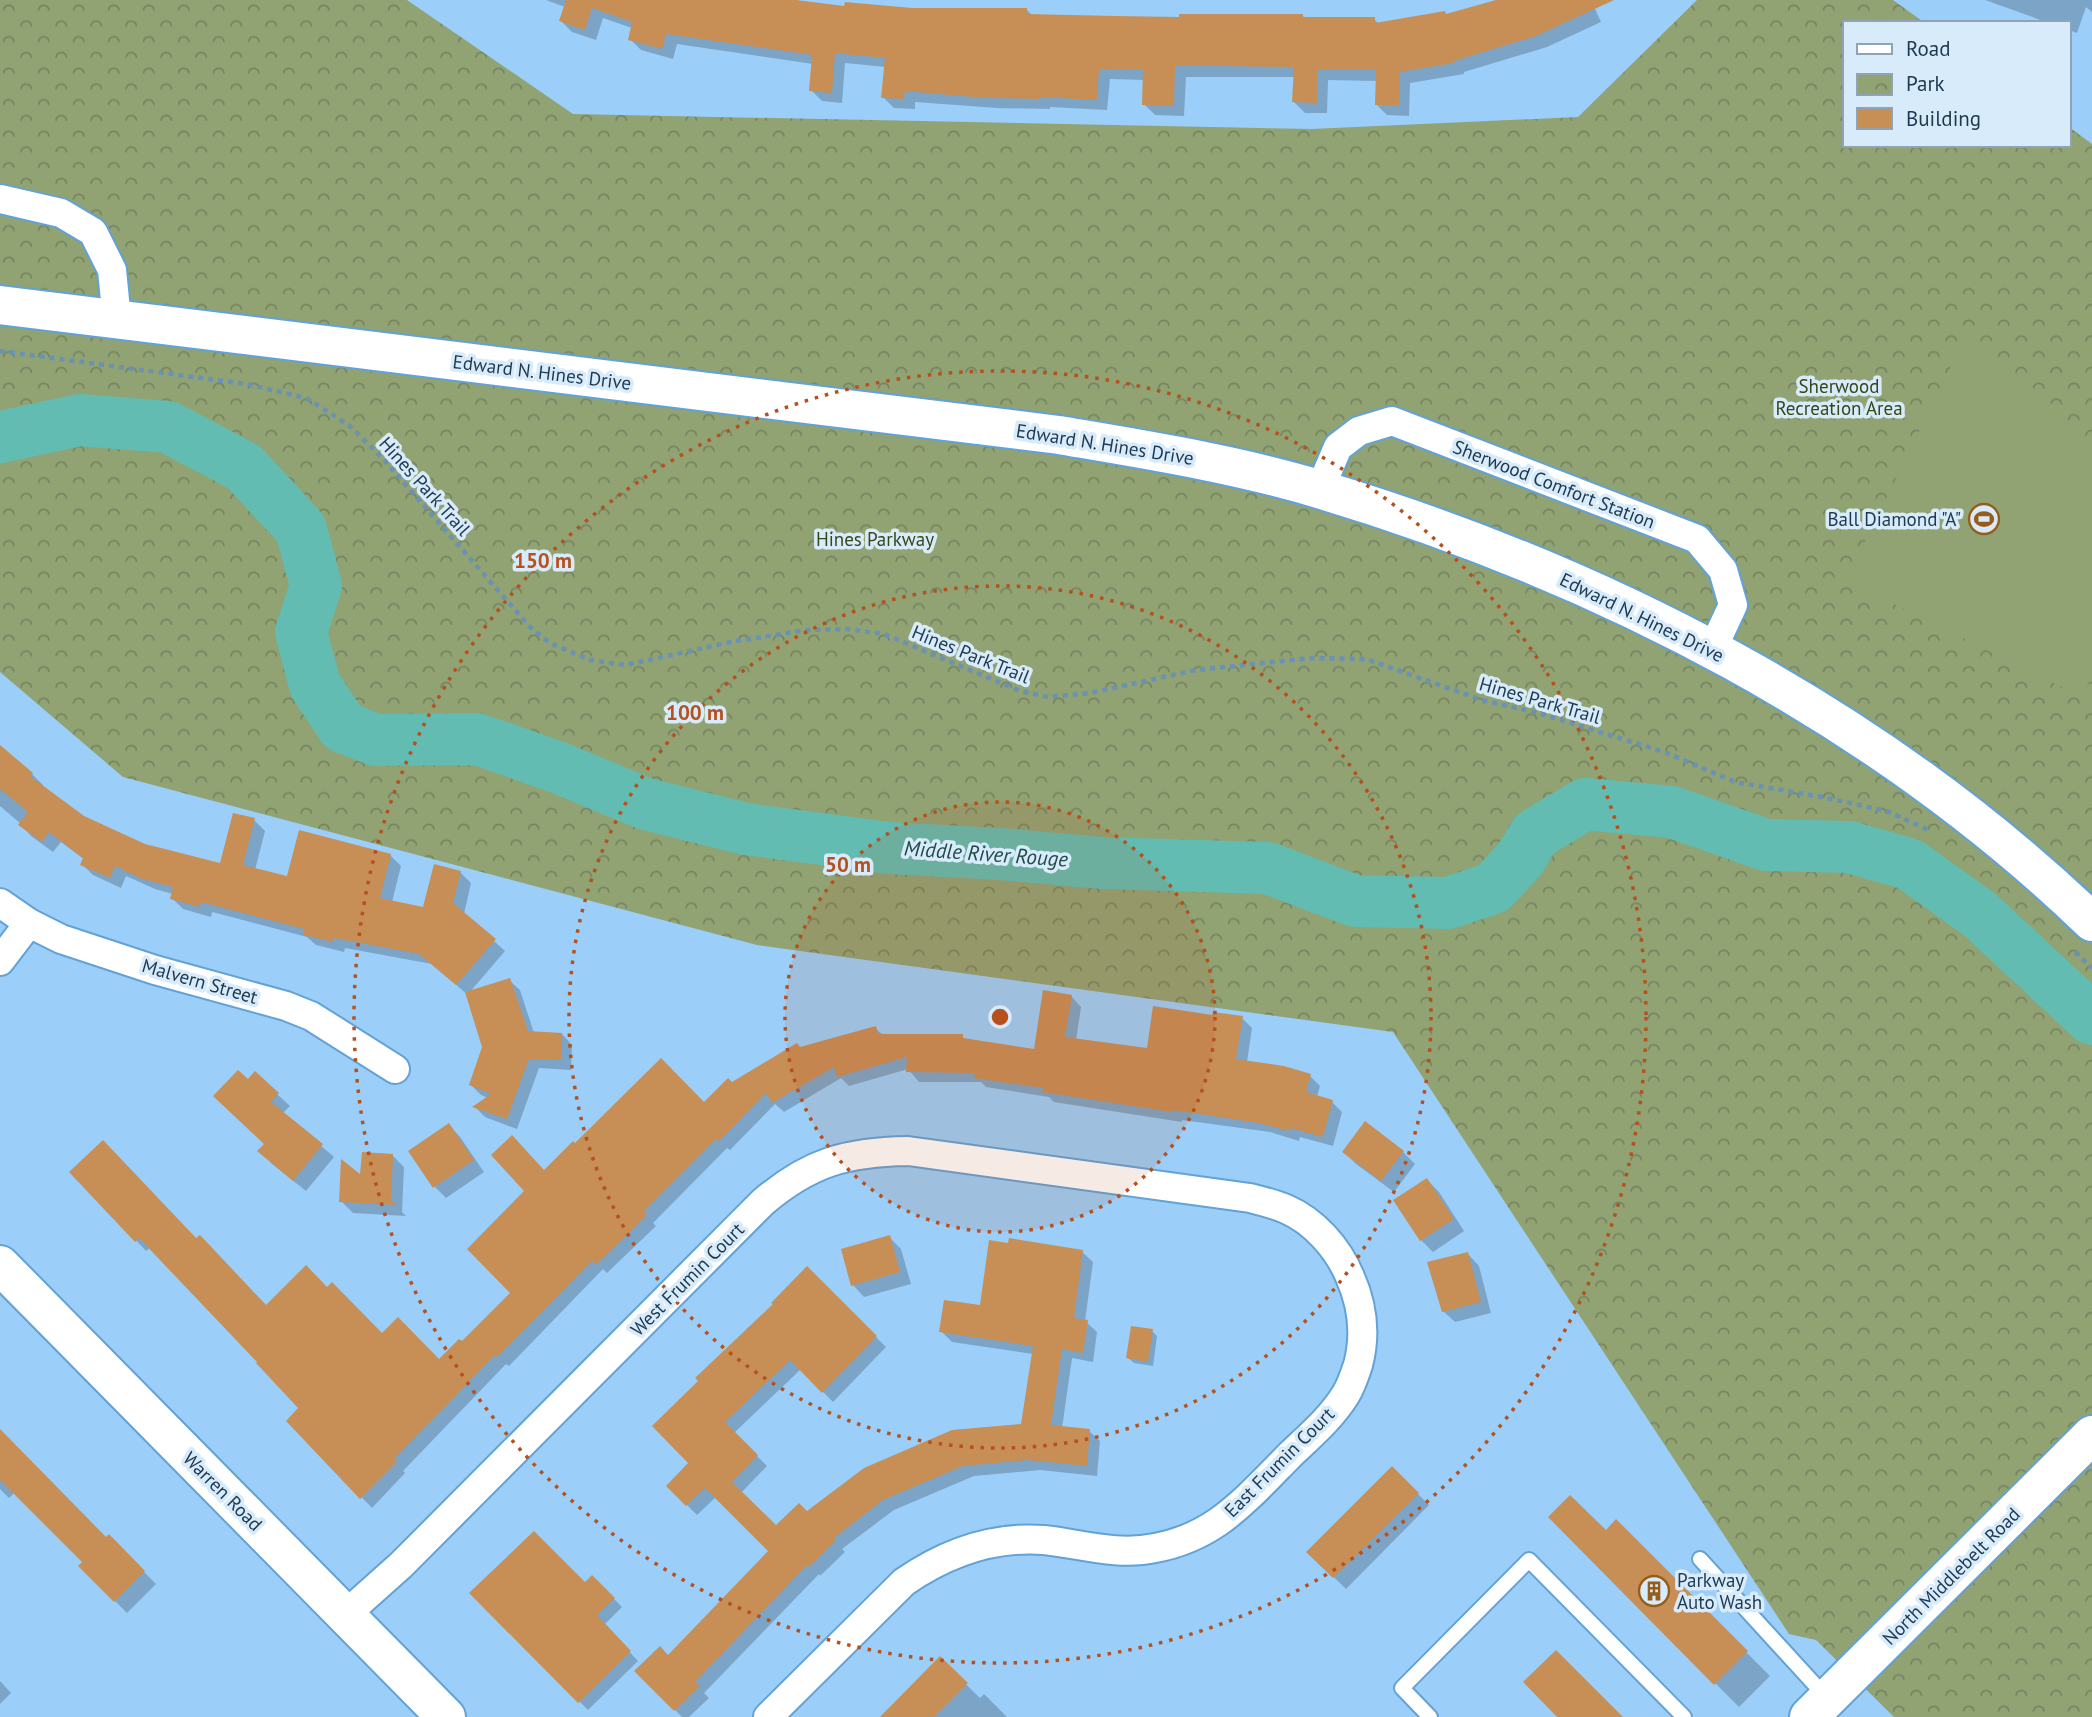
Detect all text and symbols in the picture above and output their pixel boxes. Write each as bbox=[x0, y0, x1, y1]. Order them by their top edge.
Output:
legend bbox=[1843, 21, 2071, 147]
text: Road bbox=[1906, 35, 1950, 62]
text: Park bbox=[1906, 70, 1945, 97]
text: Building bbox=[1906, 105, 1981, 132]
street label: Edward N. Hines Drive bbox=[451, 349, 633, 395]
park label: Sherwood Recreation Area bbox=[1775, 374, 1903, 420]
street label: Edward N. Hines Drive bbox=[1014, 418, 1196, 470]
street label: Hines Park Trail bbox=[374, 432, 476, 541]
street label: Sherwood Comfort Station bbox=[1450, 434, 1658, 534]
sports icon: Ball Diamond "A" bbox=[1967, 502, 2001, 536]
place label: Ball Diamond "A" bbox=[1828, 507, 1961, 531]
park label: Hines Parkway bbox=[816, 527, 934, 551]
text: 150 m bbox=[514, 547, 572, 574]
street label: Edward N. Hines Drive bbox=[1556, 567, 1728, 667]
street label: Hines Park Trail bbox=[909, 619, 1034, 689]
street label: Hines Park Trail bbox=[1477, 671, 1604, 729]
text: 100 m bbox=[666, 699, 724, 726]
water label: Middle River Rouge bbox=[903, 834, 1069, 873]
text: 50 m bbox=[825, 851, 871, 878]
street label: Malvern Street bbox=[139, 953, 261, 1009]
centre of rings bbox=[988, 1005, 1012, 1029]
street label: West Frumin Court bbox=[625, 1217, 749, 1341]
street label: East Frumin Court bbox=[1219, 1402, 1339, 1522]
street label: Warren Road bbox=[178, 1446, 268, 1536]
street label: North Middlebelt Road bbox=[1877, 1502, 2025, 1650]
place label: Parkway Auto Wash bbox=[1677, 1568, 1762, 1614]
building icon: Parkway Auto Wash bbox=[1637, 1574, 1671, 1608]

